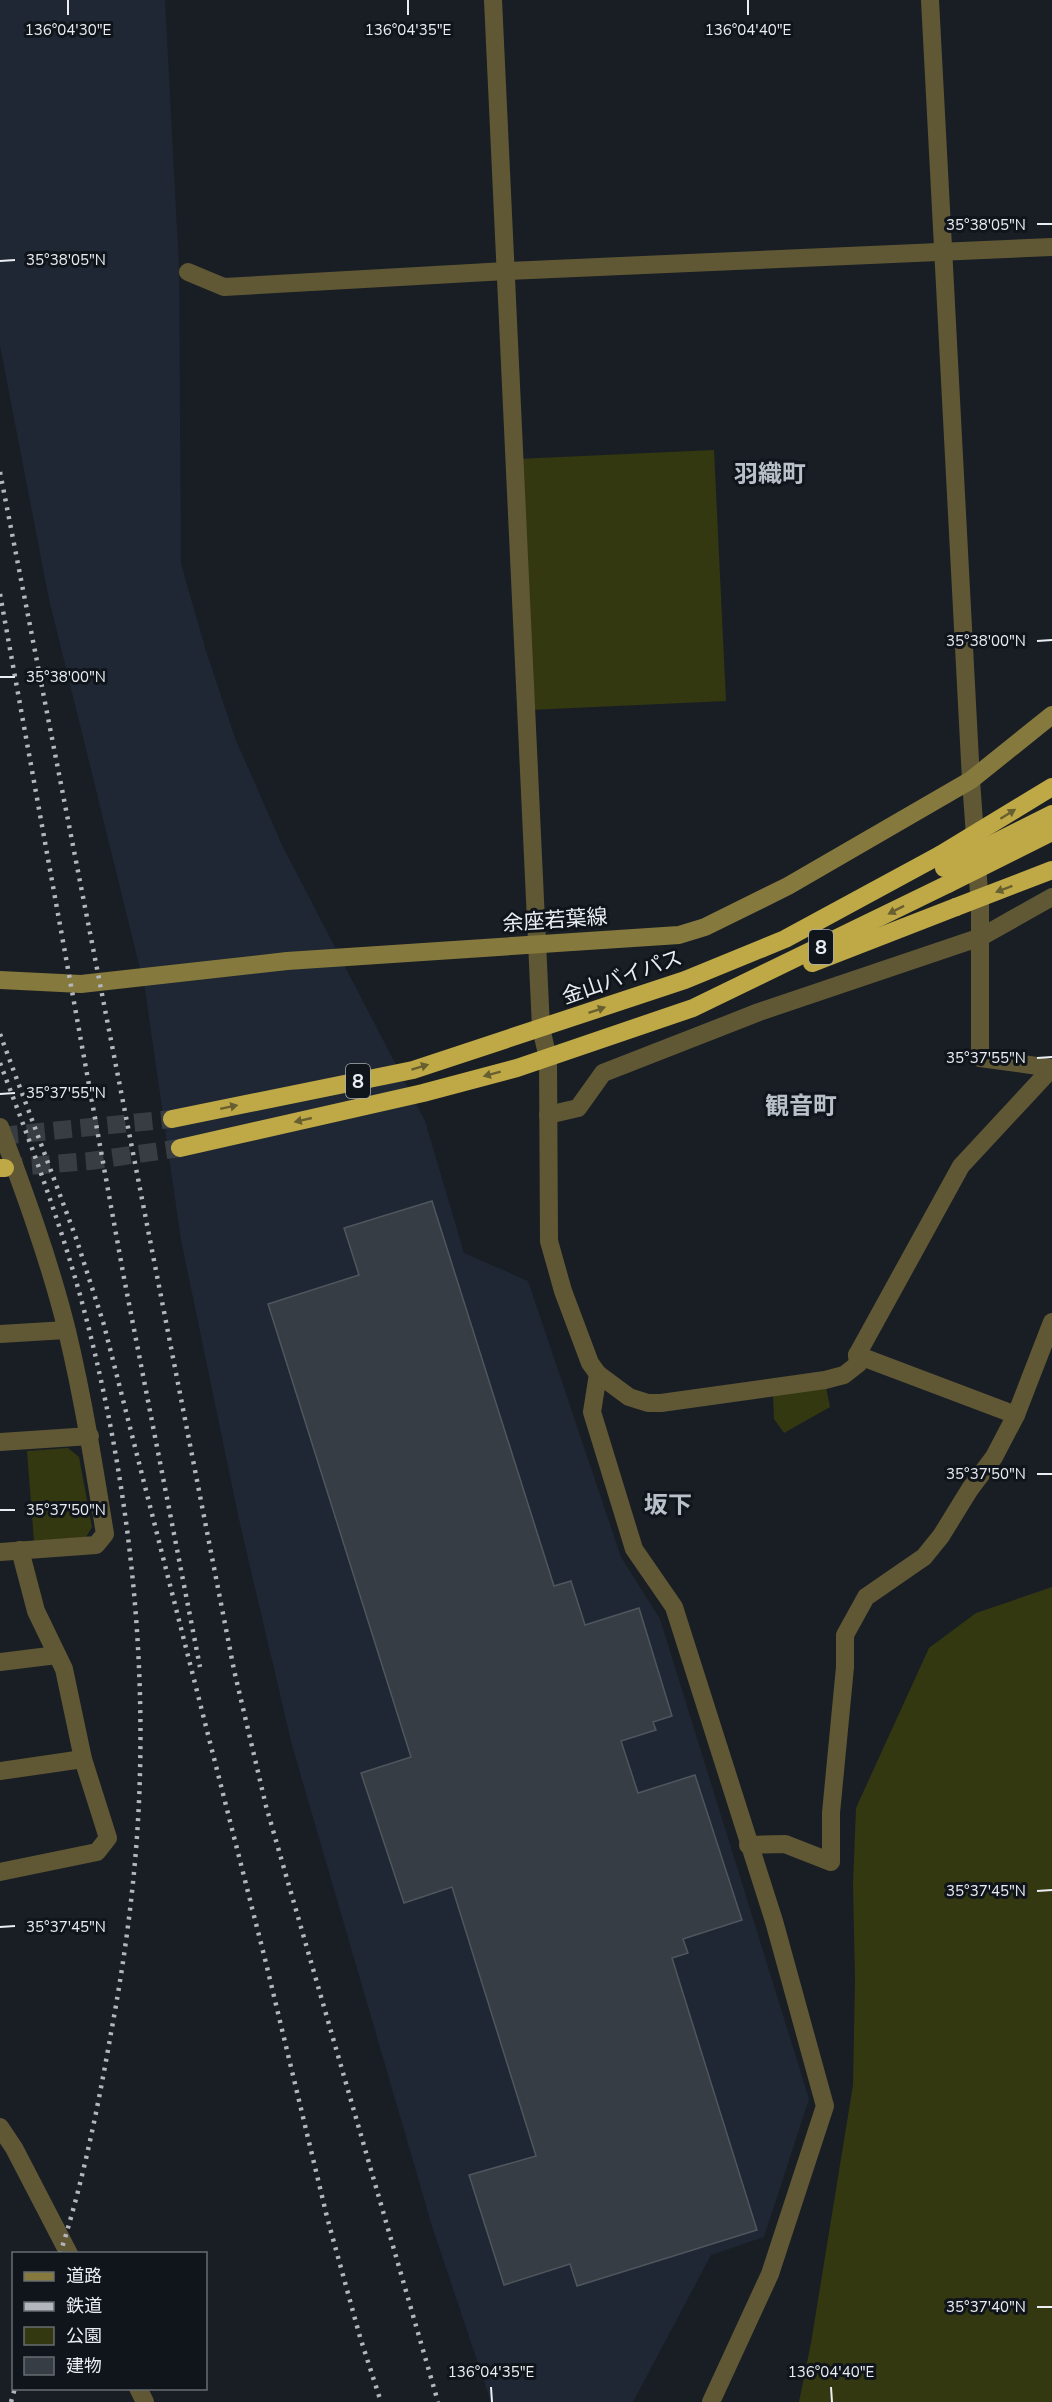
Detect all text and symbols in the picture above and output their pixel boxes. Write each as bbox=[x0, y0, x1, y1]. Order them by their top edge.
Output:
text: 136°04'30"E bbox=[25, 20, 111, 40]
text: 136°04'35"E bbox=[365, 20, 451, 40]
text: 136°04'40"E bbox=[705, 20, 791, 40]
text: 35°38'05"N bbox=[946, 215, 1026, 235]
text: 35°38'05"N bbox=[26, 250, 106, 270]
district label: 羽織町 bbox=[734, 458, 806, 490]
text: 35°38'00"N bbox=[946, 631, 1026, 651]
text: 35°38'00"N bbox=[26, 667, 106, 687]
one-way arrow bbox=[1000, 809, 1016, 820]
one-way arrow bbox=[995, 884, 1013, 894]
street label: 余座若葉線 bbox=[502, 902, 608, 938]
one-way arrow bbox=[887, 906, 904, 915]
road number: 8 bbox=[809, 930, 833, 964]
street label: 金山バイパス bbox=[558, 943, 686, 1011]
one-way arrow bbox=[588, 1005, 606, 1014]
text: 35°37'55"N bbox=[946, 1048, 1026, 1068]
one-way arrow bbox=[411, 1062, 429, 1071]
road number: 8 bbox=[346, 1064, 370, 1098]
one-way arrow bbox=[483, 1070, 501, 1080]
text: 35°37'55"N bbox=[26, 1083, 106, 1103]
district label: 観音町 bbox=[765, 1090, 837, 1122]
one-way arrow bbox=[220, 1102, 239, 1111]
one-way arrow bbox=[293, 1116, 312, 1125]
text: 35°37'50"N bbox=[946, 1464, 1026, 1484]
district label: 坂下 bbox=[644, 1489, 692, 1521]
text: 35°37'50"N bbox=[26, 1500, 106, 1520]
text: 35°37'45"N bbox=[946, 1881, 1026, 1901]
text: 35°37'45"N bbox=[26, 1917, 106, 1937]
legend bbox=[12, 2252, 207, 2390]
text: 道路 bbox=[66, 2264, 102, 2288]
text: 鉄道 bbox=[66, 2294, 102, 2318]
text: 35°37'40"N bbox=[946, 2297, 1026, 2317]
text: 公園 bbox=[66, 2324, 102, 2348]
text: 建物 bbox=[66, 2354, 102, 2378]
text: 136°04'35"E bbox=[448, 2362, 534, 2382]
text: 136°04'40"E bbox=[788, 2362, 874, 2382]

